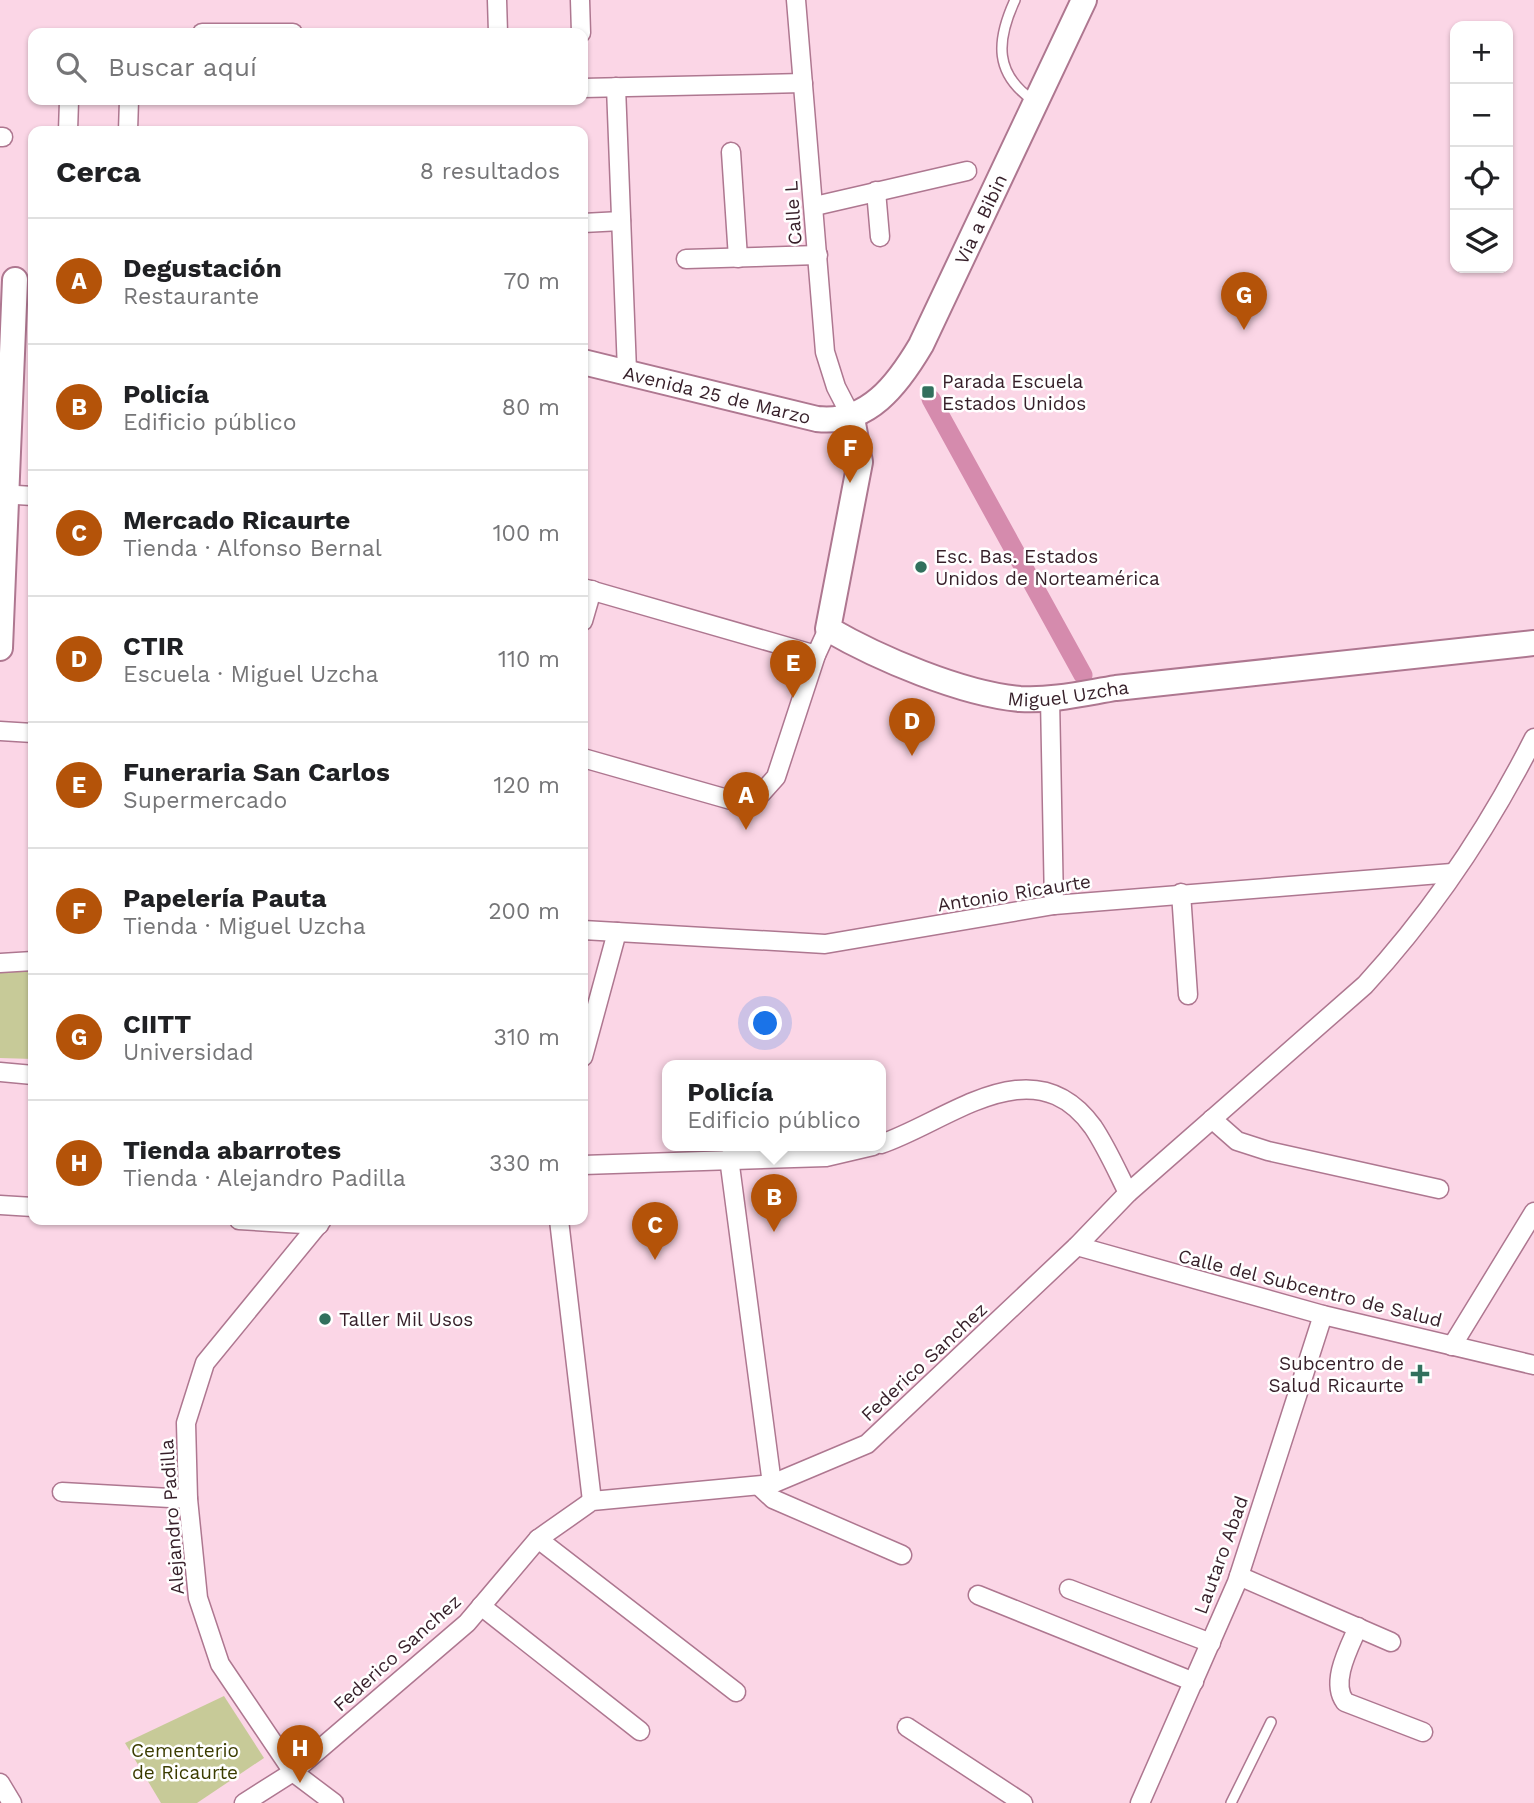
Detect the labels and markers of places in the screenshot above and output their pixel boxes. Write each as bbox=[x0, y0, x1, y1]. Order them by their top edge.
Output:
pin: G bbox=[1221, 272, 1267, 330]
place label: Parada Escuela Estados Unidos bbox=[942, 370, 1086, 415]
marker: Parada Escuela Estados Unidos bbox=[920, 384, 936, 400]
pin: F bbox=[827, 425, 873, 483]
place label: Esc. Bas. Estados Unidos de Norteamérica bbox=[935, 545, 1160, 590]
marker: Esc. Bas. Estados Unidos de Norteamérica bbox=[913, 559, 929, 575]
pin: E bbox=[770, 640, 816, 698]
pin: D bbox=[889, 698, 935, 756]
pin: A bbox=[723, 772, 769, 830]
pin: B bbox=[751, 1174, 797, 1232]
pin: C bbox=[632, 1202, 678, 1260]
place label: Taller Mil Usos bbox=[339, 1308, 473, 1331]
marker: Taller Mil Usos bbox=[317, 1311, 333, 1327]
place label: Subcentro de Salud Ricaurte bbox=[1269, 1352, 1404, 1397]
marker: Subcentro de Salud Ricaurte bbox=[1410, 1364, 1430, 1384]
pin: H bbox=[277, 1725, 323, 1783]

